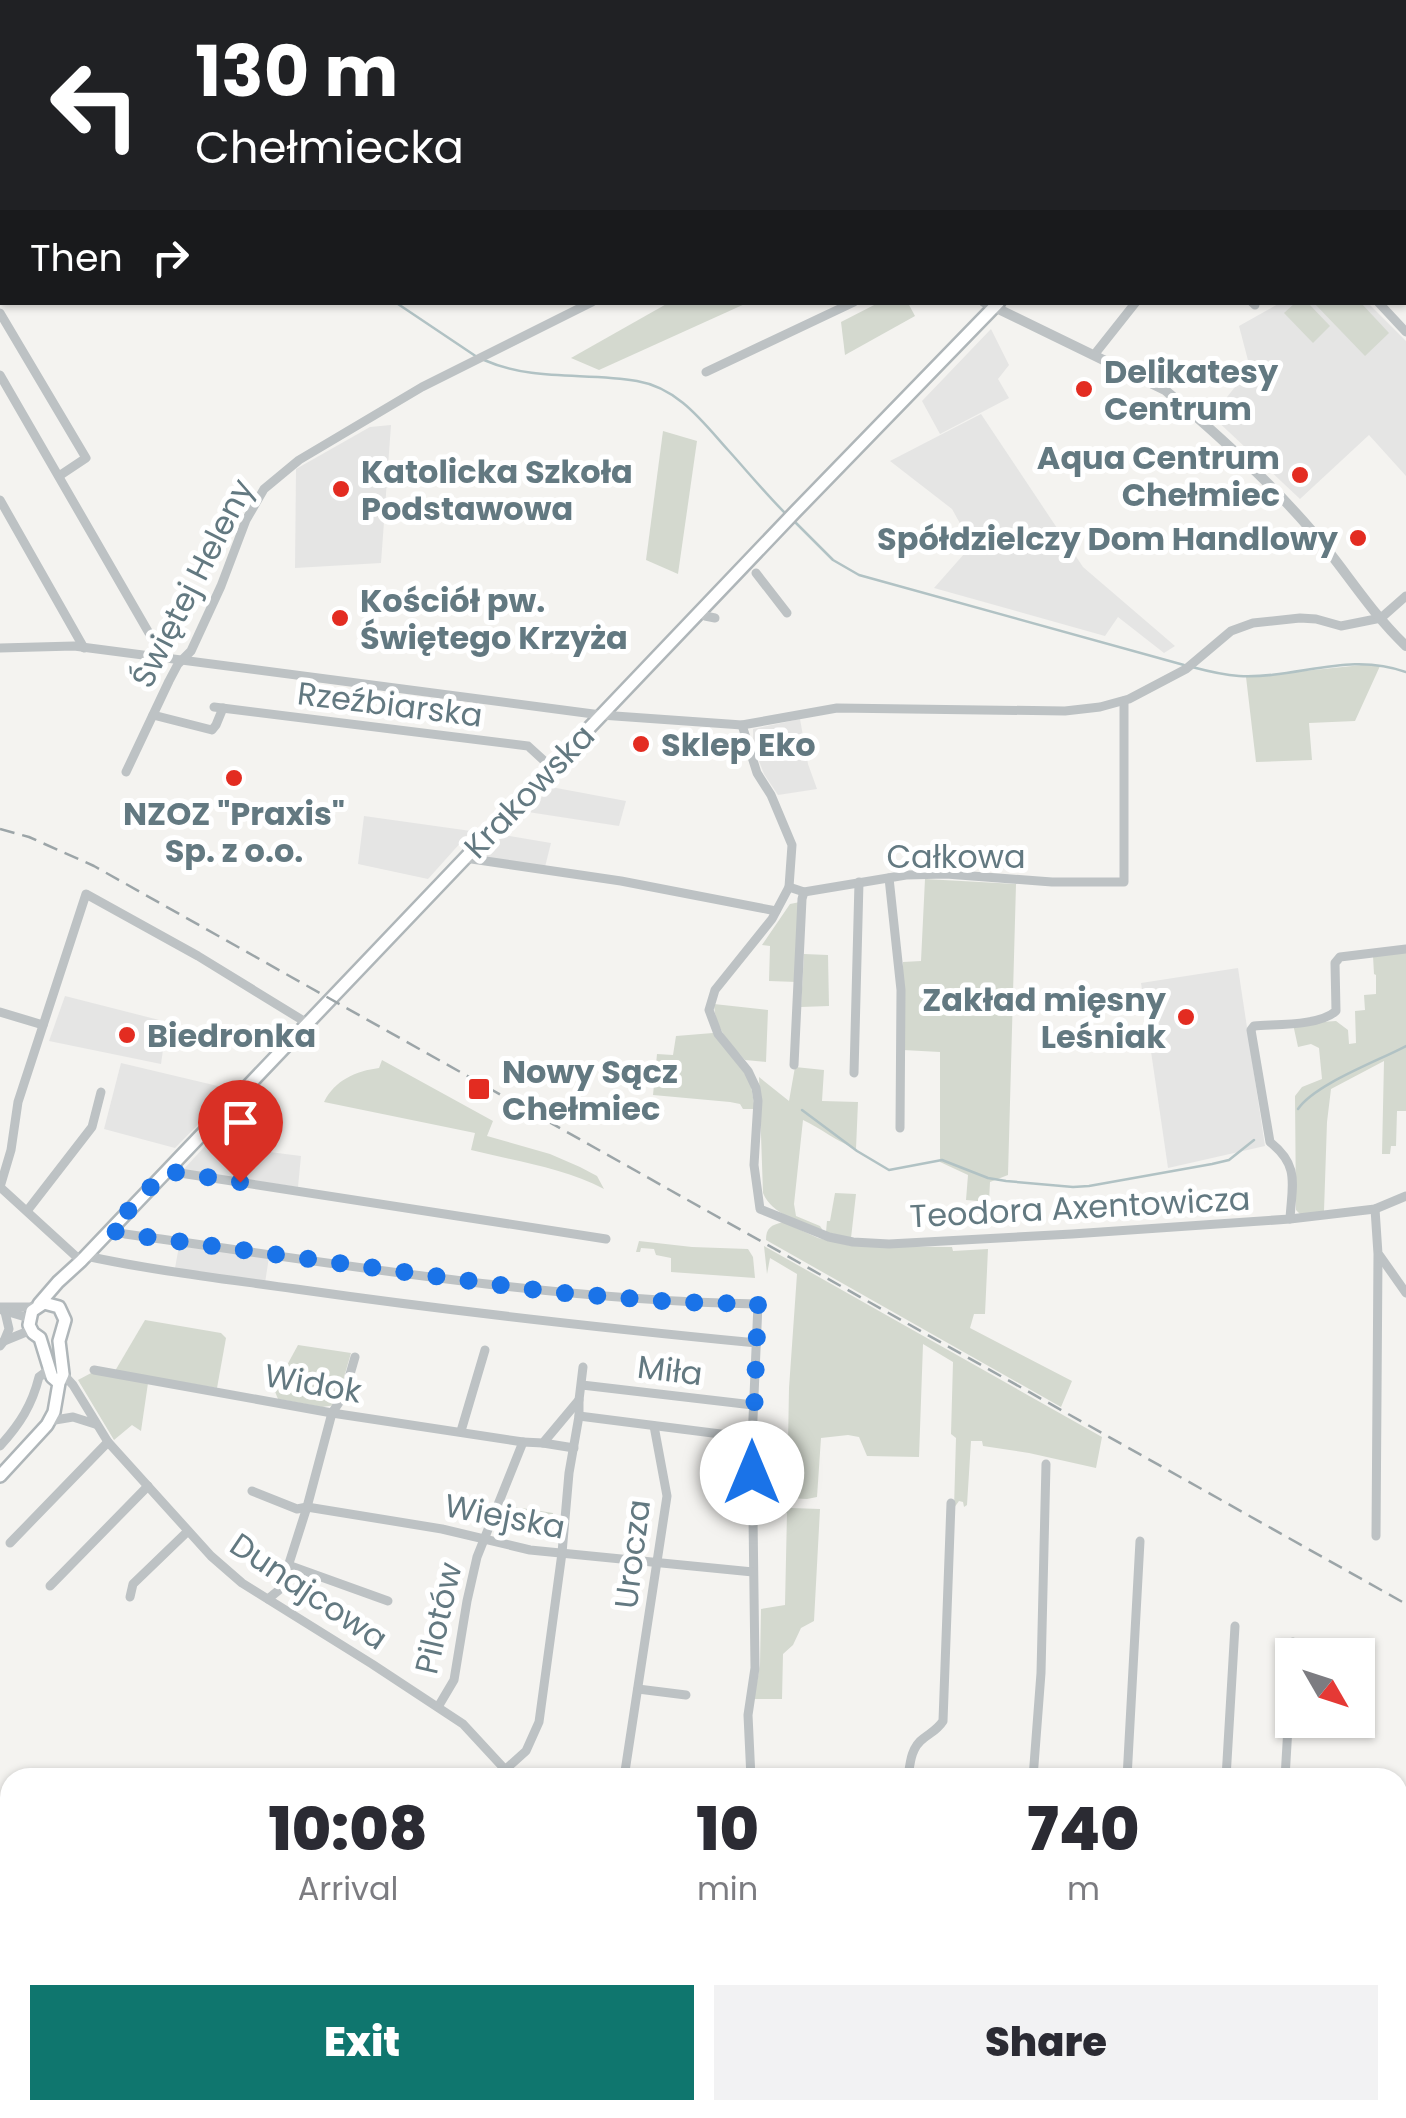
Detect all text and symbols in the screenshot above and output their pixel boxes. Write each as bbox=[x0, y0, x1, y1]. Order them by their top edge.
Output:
text: 130 m bbox=[195, 22, 398, 121]
icon: left bbox=[30, 40, 160, 170]
text: Chełmiecka bbox=[195, 116, 464, 179]
icon: right bbox=[143, 230, 198, 285]
text: Then bbox=[30, 231, 123, 284]
place label: Delikatesy Centrum bbox=[1104, 349, 1279, 431]
marker: Delikatesy Centrum bbox=[1073, 378, 1095, 400]
place label: Aqua Centrum Chełmiec bbox=[1037, 435, 1280, 517]
place label: Katolicka Szkoła Podstawowa bbox=[361, 449, 633, 531]
marker: Aqua Centrum Chełmiec bbox=[1289, 464, 1311, 486]
street label: Świętej Heleny bbox=[120, 471, 264, 695]
marker: Katolicka Szkoła Podstawowa bbox=[330, 478, 352, 500]
place label: Spółdzielczy Dom Handlowy bbox=[877, 516, 1339, 561]
marker: Spółdzielczy Dom Handlowy bbox=[1347, 527, 1369, 549]
place label: Kościół pw. Świętego Krzyża bbox=[360, 578, 628, 660]
marker: Kościół pw. Świętego Krzyża bbox=[329, 607, 351, 629]
street label: Rzeźbiarska bbox=[295, 670, 485, 738]
street label: Krakowska bbox=[454, 714, 604, 868]
place label: Sklep Eko bbox=[661, 722, 816, 767]
marker: Sklep Eko bbox=[630, 733, 652, 755]
marker: NZOZ "Praxis" Sp. z o.o. bbox=[223, 767, 245, 789]
place label: NZOZ "Praxis" Sp. z o.o. bbox=[123, 791, 345, 873]
street label: Całkowa bbox=[886, 834, 1026, 879]
place label: Zakład mięsny Leśniak bbox=[922, 977, 1167, 1059]
marker: Zakład mięsny Leśniak bbox=[1175, 1006, 1197, 1028]
place label: Biedronka bbox=[147, 1013, 316, 1058]
marker: Biedronka bbox=[116, 1024, 138, 1046]
place label: Nowy Sącz Chełmiec bbox=[502, 1049, 678, 1131]
marker: Nowy Sącz Chełmiec bbox=[466, 1076, 492, 1102]
pin bbox=[198, 1080, 283, 1183]
icon: arrive bbox=[213, 1095, 268, 1150]
street label: Teodora Axentowicza bbox=[909, 1176, 1251, 1238]
street label: Miła bbox=[635, 1344, 705, 1396]
street label: Widok bbox=[261, 1352, 366, 1414]
position arrow bbox=[700, 1421, 804, 1525]
street label: Wiejska bbox=[441, 1482, 569, 1550]
street label: Urocza bbox=[603, 1497, 661, 1611]
street label: Dunajcowa bbox=[221, 1522, 397, 1660]
street label: Pilotów bbox=[403, 1558, 473, 1678]
north arrow bbox=[1275, 1638, 1375, 1738]
map controls bbox=[1275, 1638, 1375, 1738]
text: 10:08 bbox=[268, 1787, 428, 1871]
text: 10 bbox=[696, 1787, 759, 1871]
text: 740 bbox=[1027, 1787, 1140, 1871]
text: Arrival bbox=[298, 1866, 399, 1911]
text: min bbox=[697, 1866, 758, 1911]
text: m bbox=[1067, 1866, 1100, 1911]
button: Exit bbox=[30, 1985, 694, 2100]
button: Share bbox=[714, 1985, 1378, 2100]

